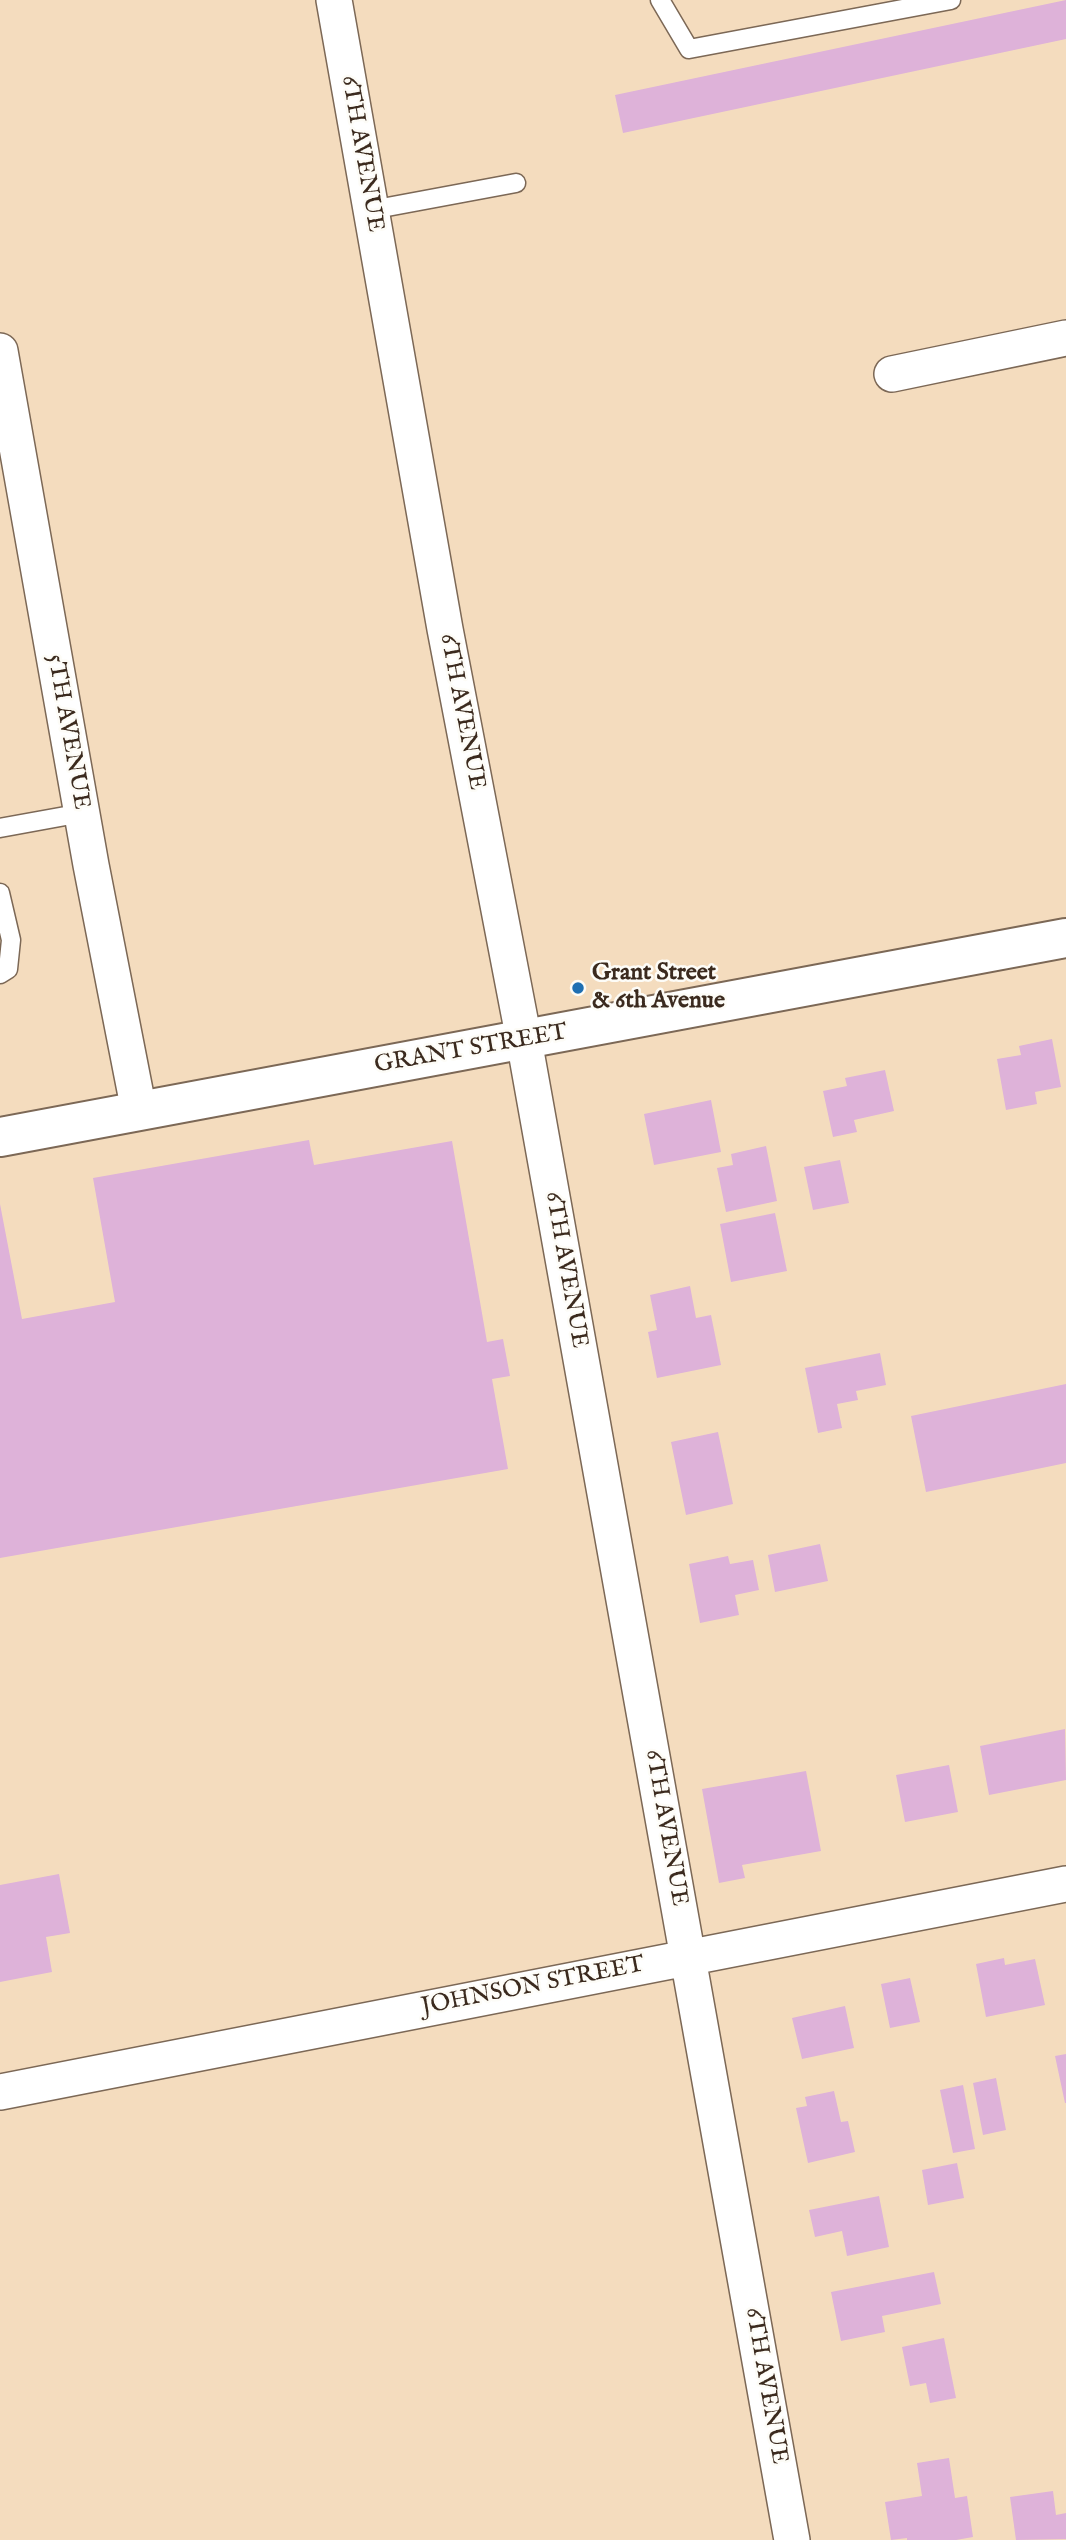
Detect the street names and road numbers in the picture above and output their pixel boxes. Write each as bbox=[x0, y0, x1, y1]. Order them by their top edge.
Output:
street label: 6TH AVENUE bbox=[333, 73, 389, 235]
street label: 6TH AVENUE bbox=[432, 631, 490, 793]
street label: 5TH AVENUE bbox=[39, 652, 95, 812]
street label: GRANT STREET bbox=[372, 1019, 570, 1081]
street label: 6TH AVENUE bbox=[537, 1189, 593, 1351]
street label: 6TH AVENUE bbox=[637, 1747, 693, 1909]
street label: JOHNSON STREET bbox=[419, 1951, 647, 2023]
street label: 6TH AVENUE bbox=[737, 2305, 793, 2467]

